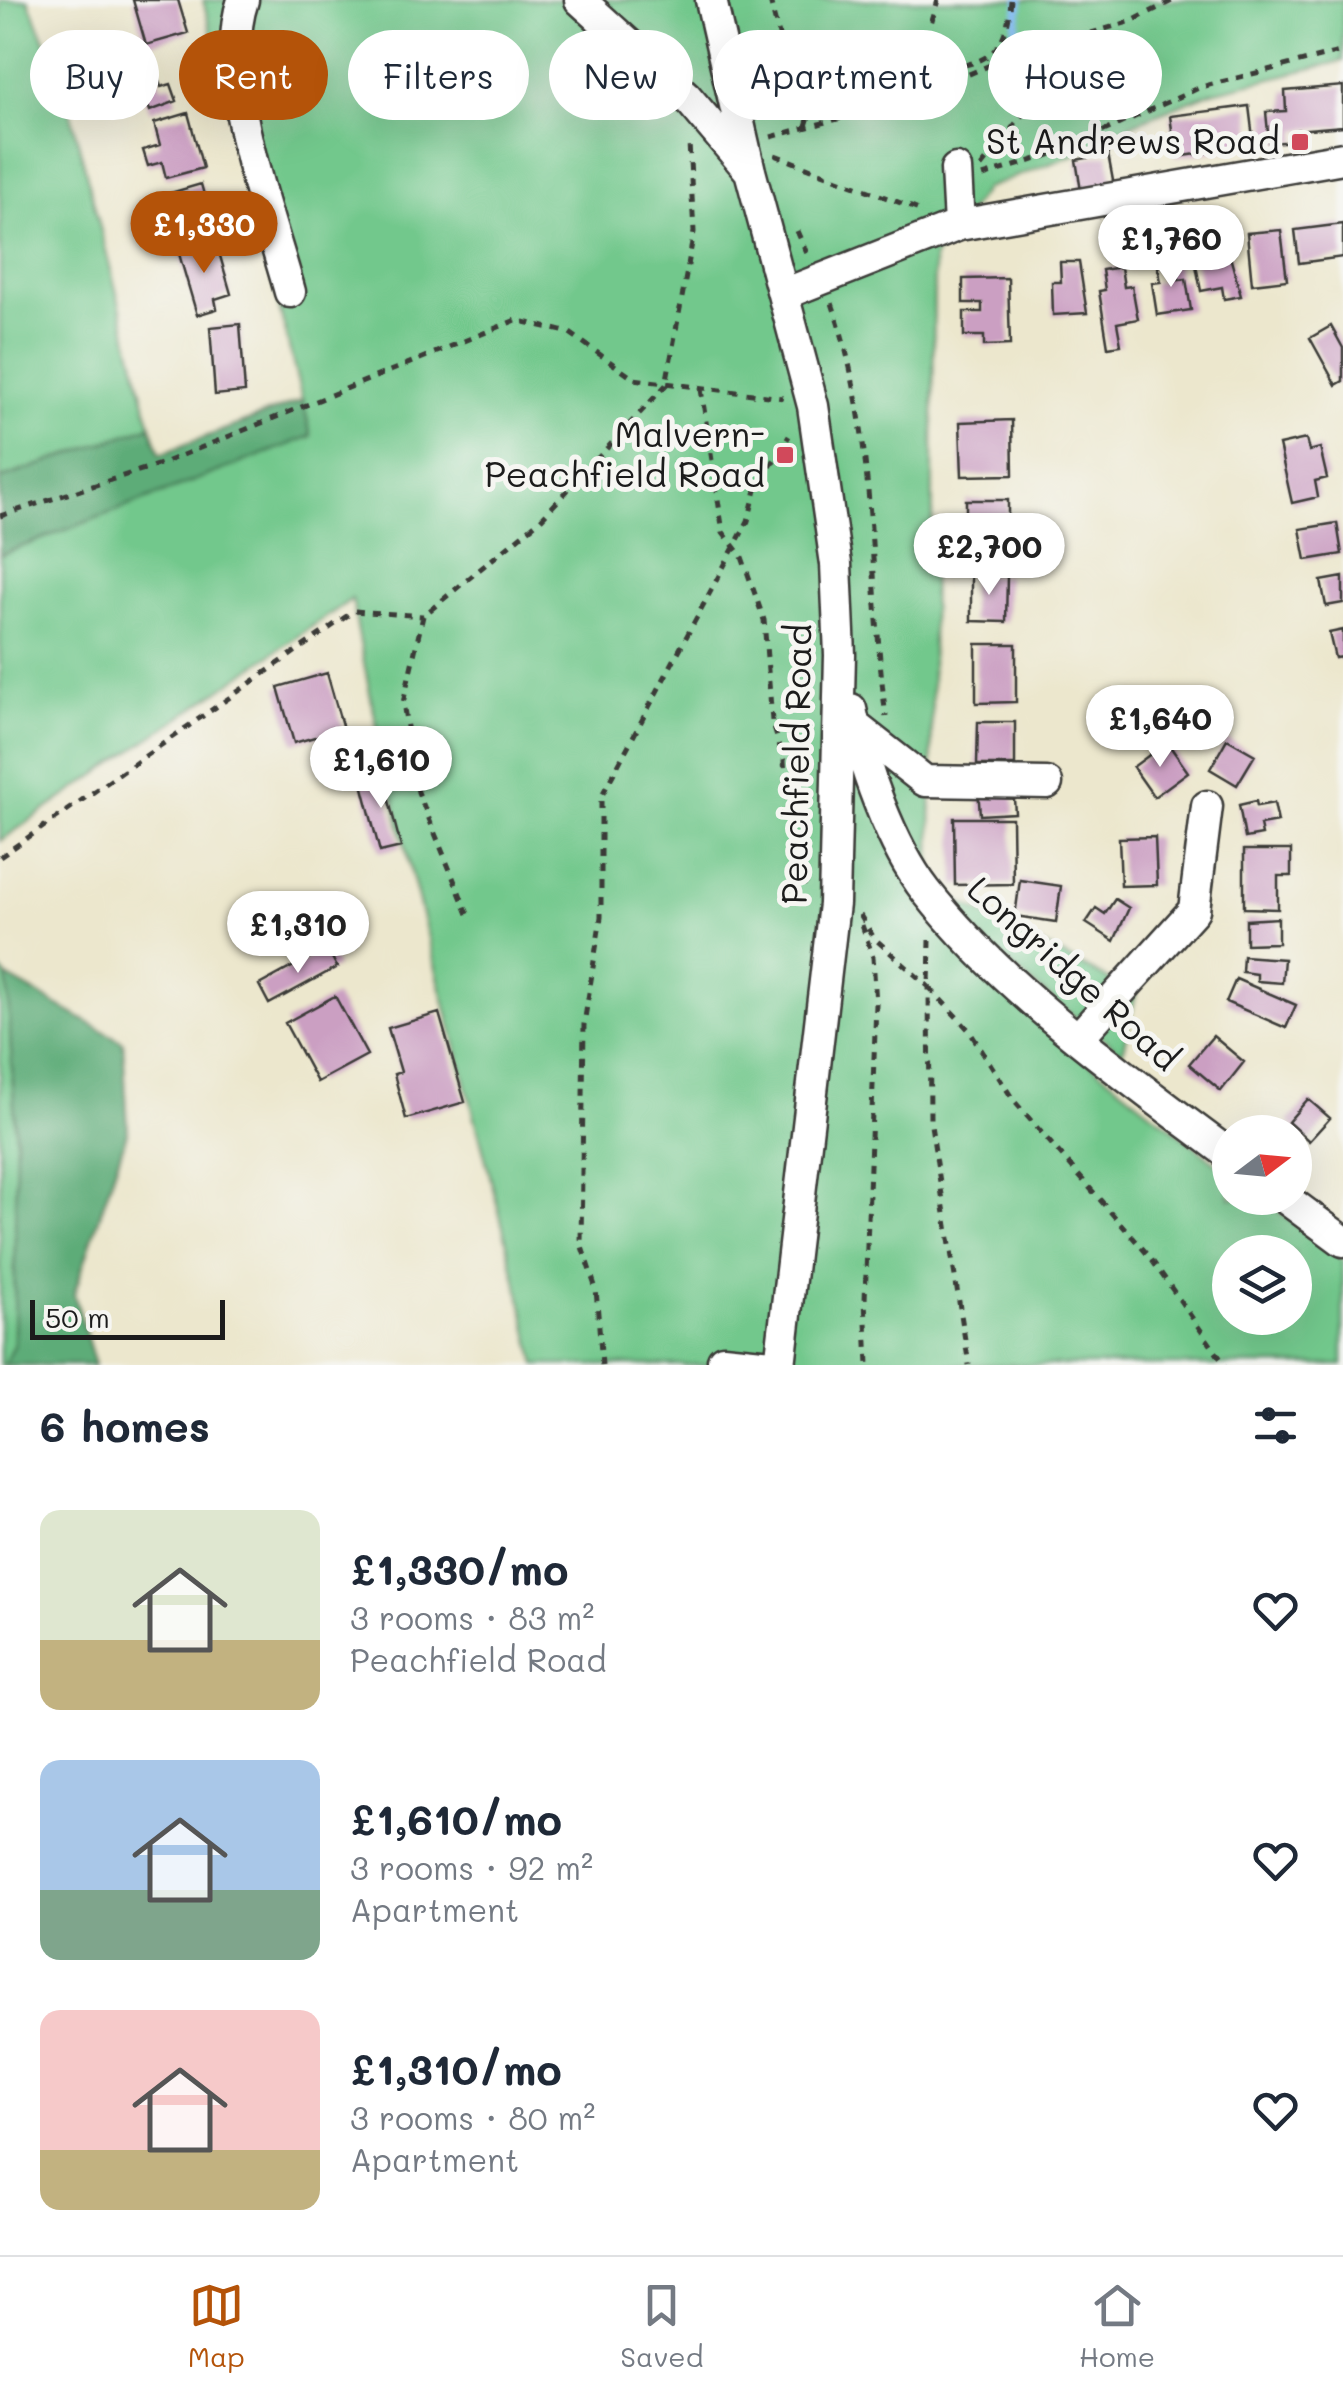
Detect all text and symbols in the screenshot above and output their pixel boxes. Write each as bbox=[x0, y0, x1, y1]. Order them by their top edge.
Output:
chip: Buy bbox=[30, 30, 159, 120]
chip: Rent bbox=[179, 30, 328, 120]
chip: Filters bbox=[348, 30, 529, 120]
chip: New bbox=[549, 30, 693, 120]
chip: Apartment bbox=[713, 30, 968, 120]
chip: House bbox=[988, 30, 1162, 120]
place label: St Andrews Road bbox=[986, 117, 1280, 163]
marker: St Andrews Road bbox=[1289, 131, 1311, 153]
pin: £1,330 bbox=[123, 191, 285, 276]
text: £1,330 bbox=[153, 202, 255, 244]
pin: £1,760 bbox=[1090, 205, 1252, 290]
text: £1,760 bbox=[1120, 216, 1222, 258]
place label: Malvern- Peachfield Road bbox=[484, 410, 765, 496]
marker: Malvern- Peachfield Road bbox=[774, 444, 796, 466]
pin: £2,700 bbox=[908, 513, 1070, 598]
text: £2,700 bbox=[936, 524, 1042, 566]
street label: Peachfield Road bbox=[770, 623, 820, 905]
pin: £1,640 bbox=[1079, 685, 1241, 770]
text: £1,640 bbox=[1108, 696, 1212, 738]
pin: £1,610 bbox=[300, 726, 462, 811]
text: £1,610 bbox=[332, 737, 430, 779]
street label: Longridge Road bbox=[959, 865, 1190, 1080]
pin: £1,310 bbox=[217, 891, 379, 976]
text: £1,310 bbox=[249, 902, 347, 944]
north arrow bbox=[1212, 1115, 1312, 1215]
map controls bbox=[1212, 1115, 1312, 1335]
button: layers bbox=[1212, 1235, 1312, 1335]
scale bar bbox=[30, 1295, 225, 1340]
text: 50 m bbox=[45, 1299, 110, 1335]
text: 6 homes bbox=[40, 1398, 210, 1453]
icon: filters bbox=[1248, 1398, 1303, 1453]
text: £1,330/mo bbox=[350, 1541, 568, 1596]
icon: home bbox=[120, 1550, 240, 1670]
icon: heart bbox=[1248, 1583, 1303, 1638]
text: 3 rooms · 83 m² bbox=[350, 1596, 594, 1638]
text: Peachfield Road bbox=[350, 1638, 606, 1680]
text: £1,610/mo bbox=[350, 1791, 562, 1846]
icon: home bbox=[120, 1800, 240, 1920]
icon: heart bbox=[1248, 1833, 1303, 1888]
text: 3 rooms · 92 m² bbox=[350, 1846, 593, 1888]
text: Apartment bbox=[350, 1888, 519, 1930]
text: £1,310/mo bbox=[350, 2041, 562, 2096]
icon: home bbox=[120, 2050, 240, 2170]
icon: heart bbox=[1248, 2083, 1303, 2138]
text: 3 rooms · 80 m² bbox=[350, 2096, 595, 2138]
text: Apartment bbox=[350, 2138, 519, 2180]
tab: Map bbox=[188, 2278, 245, 2374]
tab: Saved bbox=[620, 2278, 703, 2374]
tab: Home bbox=[1079, 2278, 1155, 2374]

